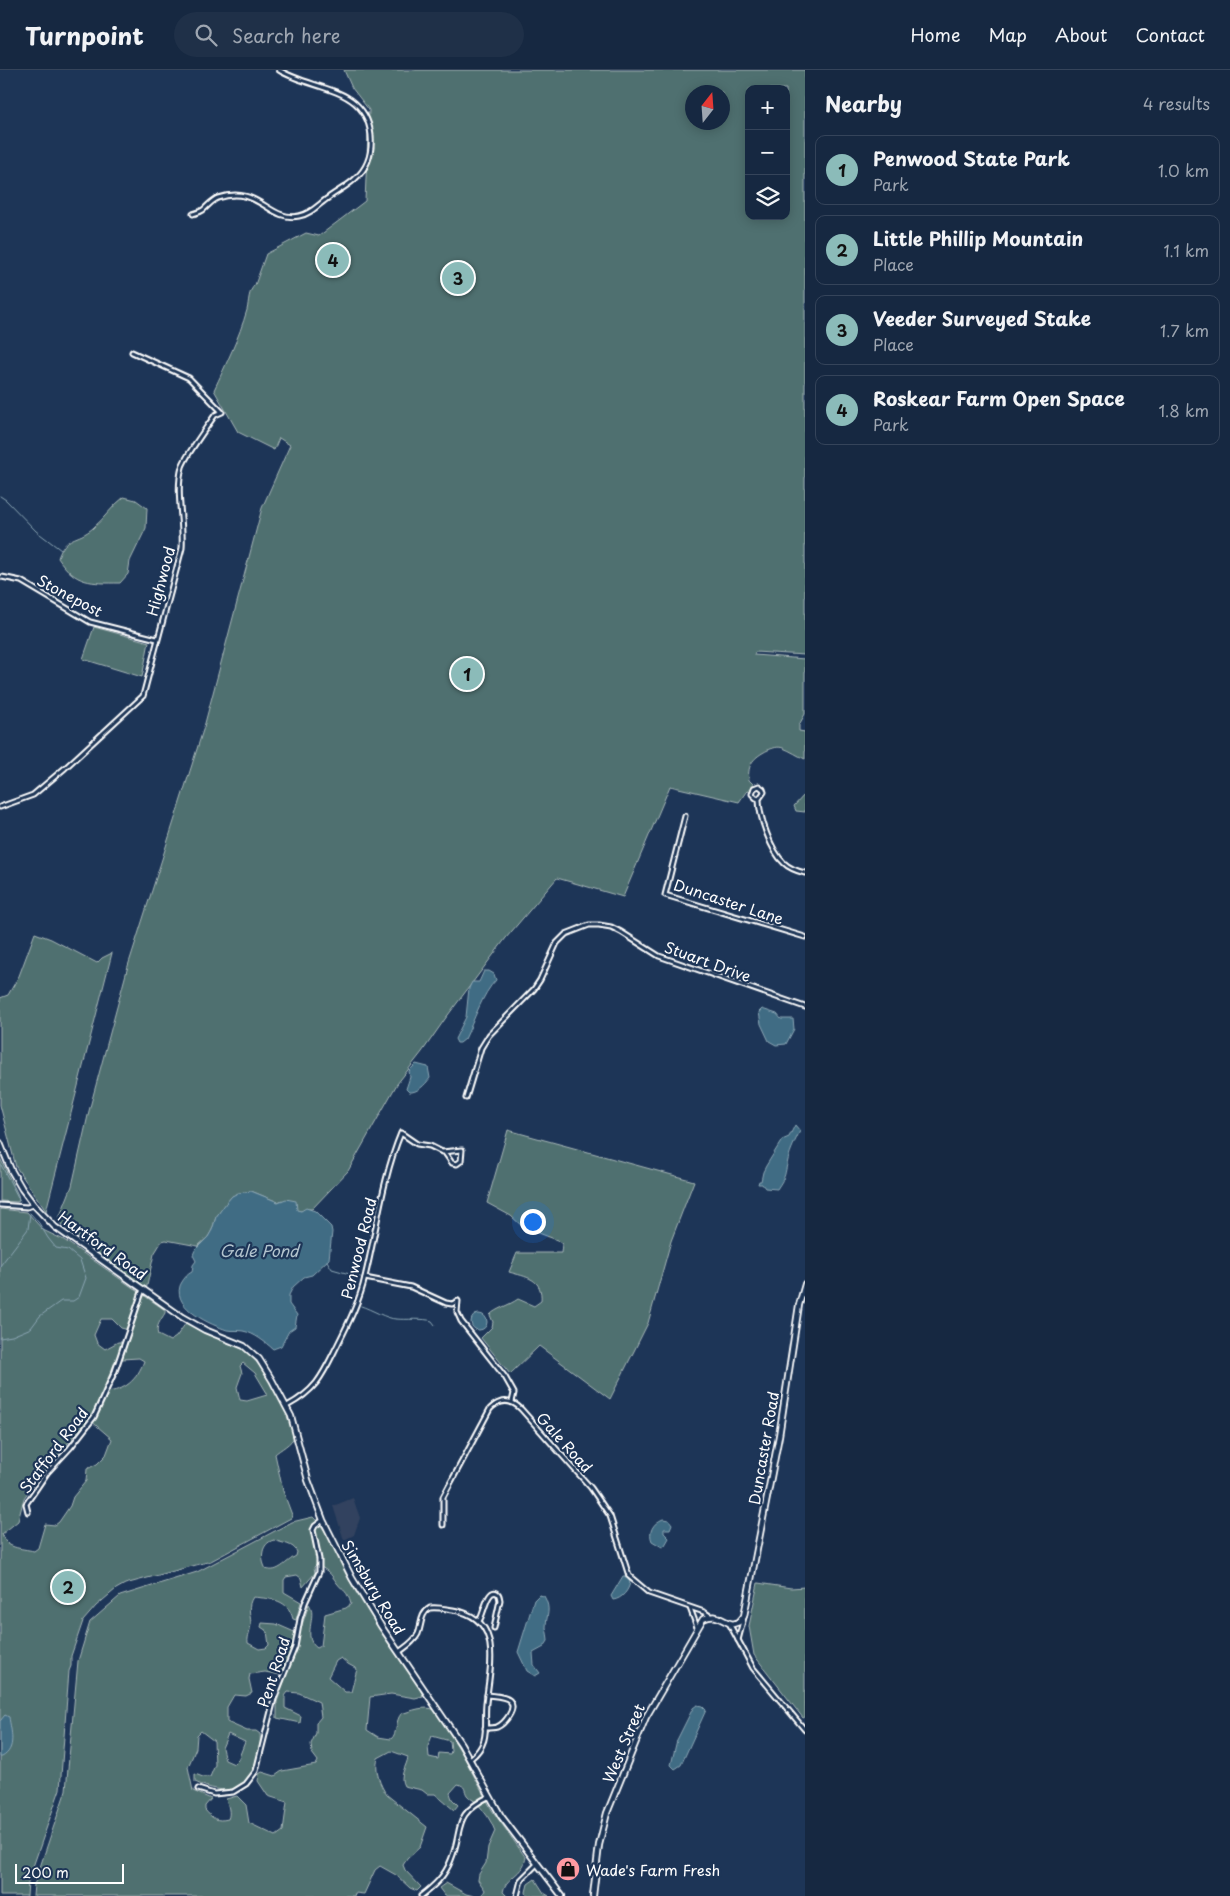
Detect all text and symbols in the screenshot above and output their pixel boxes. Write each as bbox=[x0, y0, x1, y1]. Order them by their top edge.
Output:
search box bbox=[174, 12, 524, 57]
text: Turnpoint bbox=[25, 17, 144, 53]
icon: search bbox=[192, 21, 220, 49]
text: Search here bbox=[232, 21, 341, 49]
text: Home bbox=[910, 21, 960, 48]
text: Map bbox=[988, 21, 1027, 48]
text: About bbox=[1055, 21, 1107, 48]
text: Contact bbox=[1135, 21, 1205, 48]
north arrow bbox=[685, 85, 730, 130]
map controls bbox=[745, 85, 790, 220]
button: + bbox=[745, 85, 790, 130]
text: Nearby bbox=[825, 87, 902, 119]
text: 4 results bbox=[1143, 91, 1210, 115]
button: − bbox=[745, 130, 790, 175]
text: Penwood State Park bbox=[873, 144, 1070, 172]
text: 1 bbox=[838, 158, 846, 182]
text: 1.0 km bbox=[1158, 158, 1209, 182]
text: Park bbox=[873, 172, 909, 196]
button: layers bbox=[745, 175, 790, 220]
text: Little Phillip Mountain bbox=[873, 224, 1083, 252]
text: 2 bbox=[836, 238, 848, 262]
text: 1.1 km bbox=[1163, 238, 1209, 262]
pin: 4 bbox=[317, 241, 349, 279]
text: Place bbox=[873, 252, 914, 276]
pin: 3 bbox=[442, 259, 474, 297]
text: Veeder Surveyed Stake bbox=[873, 304, 1091, 332]
text: 3 bbox=[837, 318, 847, 342]
text: 1.7 km bbox=[1160, 318, 1209, 342]
text: Place bbox=[873, 332, 914, 356]
text: Roskear Farm Open Space bbox=[873, 384, 1125, 412]
text: 4 bbox=[837, 398, 847, 422]
text: 1.8 km bbox=[1158, 398, 1209, 422]
text: Park bbox=[873, 412, 909, 436]
street label: Highwood bbox=[140, 544, 180, 618]
street label: Stonepost bbox=[33, 568, 107, 622]
pin: 1 bbox=[451, 655, 483, 693]
street label: Duncaster Lane bbox=[671, 872, 787, 930]
street label: Stuart Drive bbox=[662, 935, 754, 987]
street label: Penwood Road bbox=[334, 1195, 382, 1301]
street label: Hartford Road bbox=[54, 1205, 152, 1285]
your location bbox=[520, 1209, 546, 1235]
water label: Gale Pond bbox=[219, 1238, 301, 1262]
street label: Duncaster Road bbox=[742, 1390, 784, 1506]
street label: Stafford Road bbox=[13, 1402, 93, 1498]
street label: Gale Road bbox=[531, 1407, 599, 1477]
street label: Simsbury Road bbox=[337, 1535, 411, 1639]
pin: 2 bbox=[52, 1568, 84, 1606]
street label: Pent Road bbox=[251, 1634, 295, 1710]
street label: West Street bbox=[596, 1700, 650, 1786]
shop icon: Wade's Farm Fresh bbox=[555, 1856, 581, 1882]
place label: Wade's Farm Fresh bbox=[586, 1858, 720, 1881]
scale bar bbox=[15, 1861, 124, 1884]
text: 200 m bbox=[22, 1862, 69, 1883]

